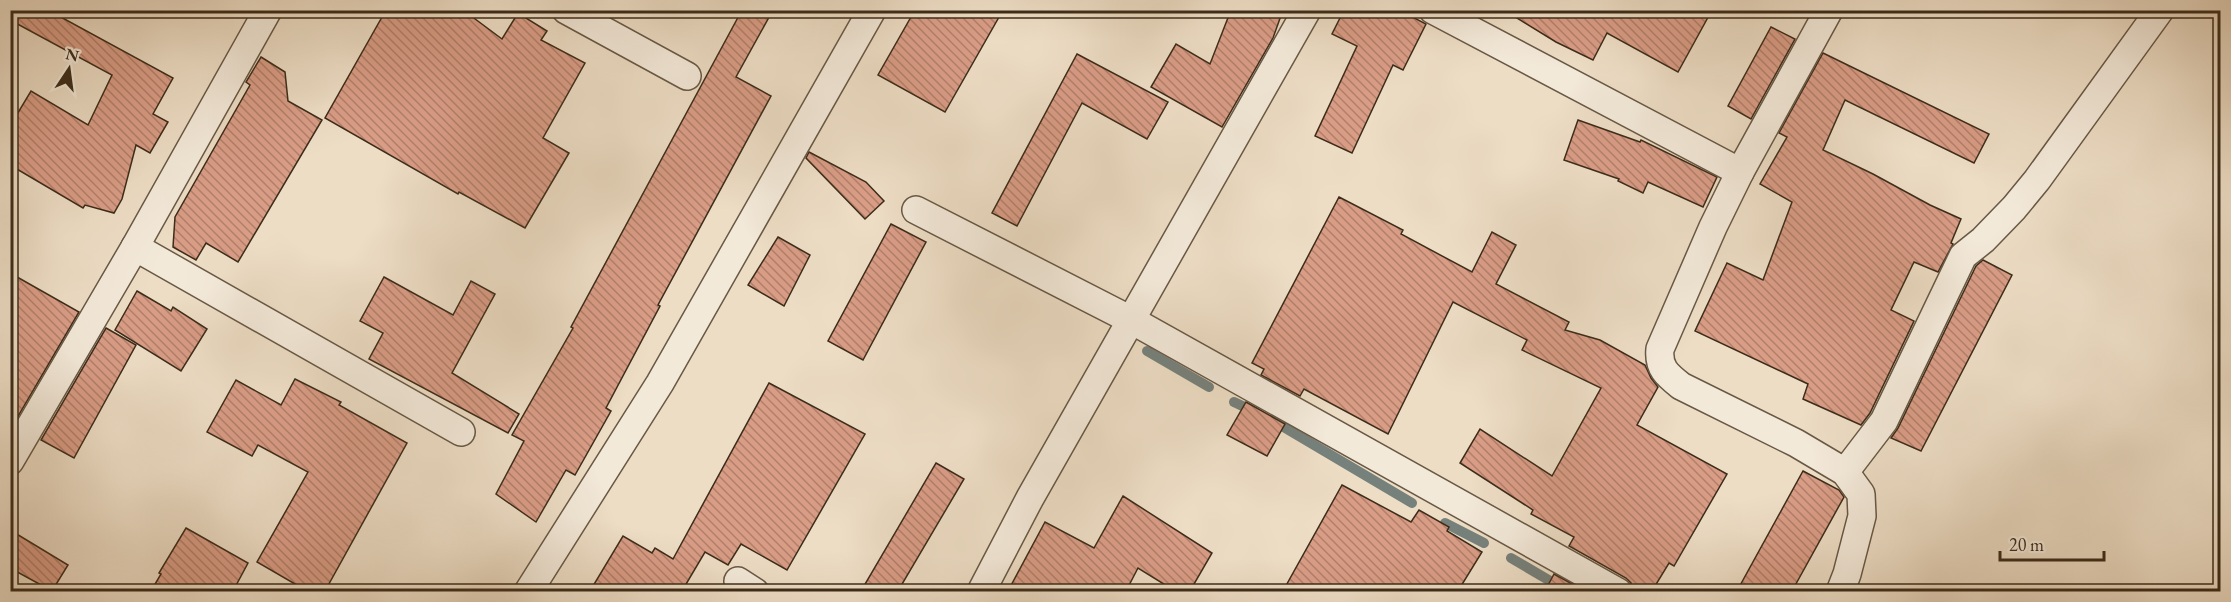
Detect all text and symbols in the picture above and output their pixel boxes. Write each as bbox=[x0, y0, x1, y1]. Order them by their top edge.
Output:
north arrow bbox=[39, 39, 99, 99]
text: N bbox=[64, 43, 81, 67]
scale bar bbox=[2000, 524, 2104, 562]
text: 20 m bbox=[2009, 533, 2044, 556]

